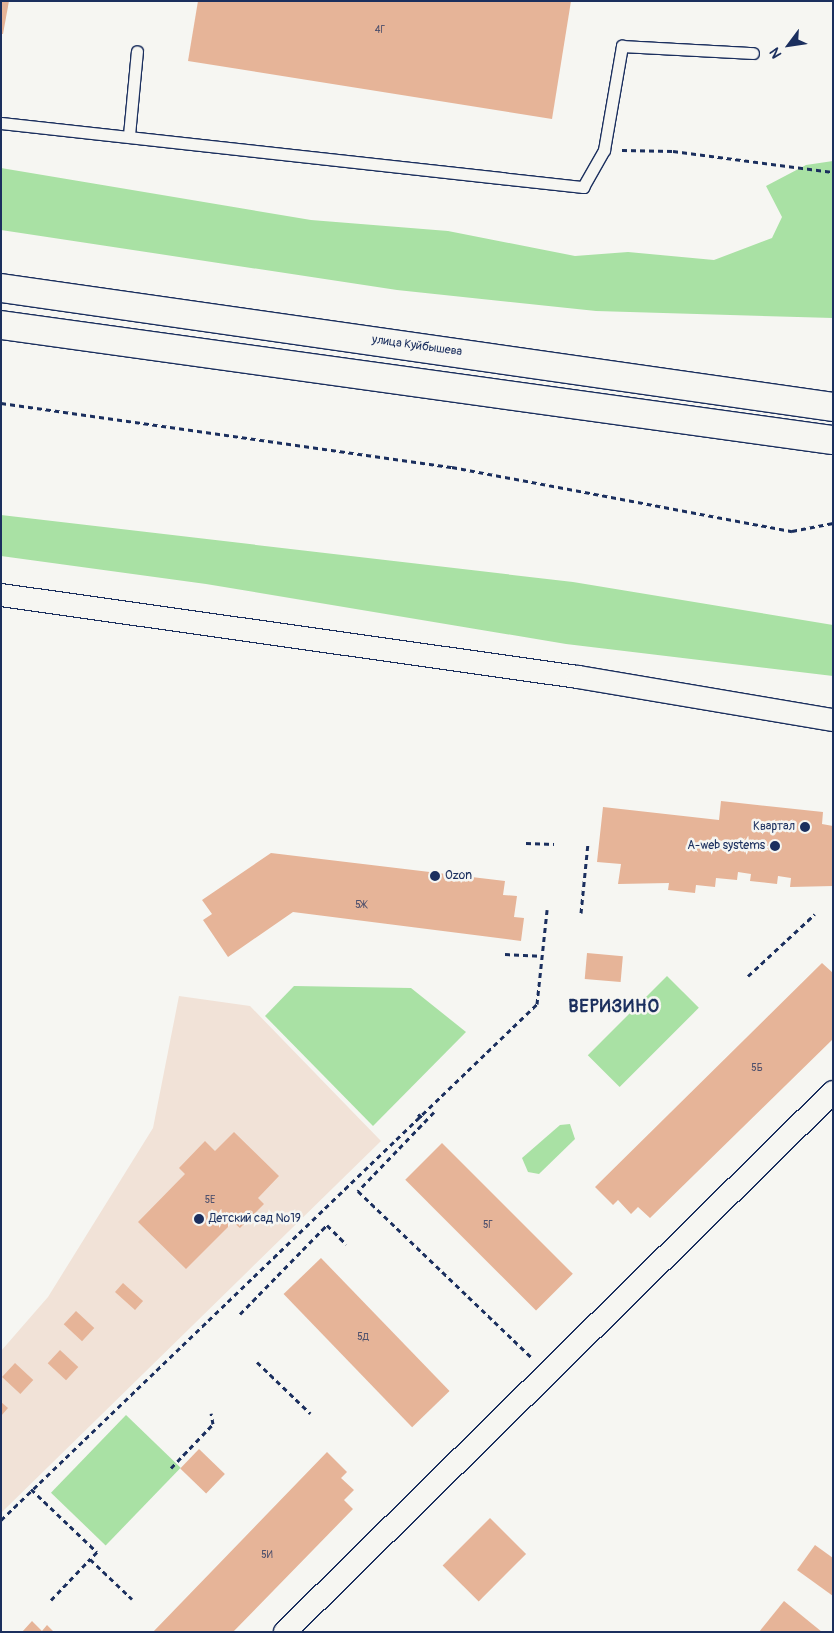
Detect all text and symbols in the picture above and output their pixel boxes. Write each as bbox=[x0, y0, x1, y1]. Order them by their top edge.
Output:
north arrow bbox=[764, 20, 814, 70]
house number: 4Г bbox=[375, 25, 385, 37]
text: N bbox=[766, 45, 785, 61]
street label: улица Куйбышева bbox=[371, 333, 463, 359]
place label: Квартал bbox=[753, 820, 795, 834]
marker: Квартал bbox=[799, 821, 811, 833]
place label: A-web systems bbox=[687, 839, 765, 853]
marker: A-web systems bbox=[769, 840, 781, 852]
place label: Ozon bbox=[445, 869, 472, 883]
marker: Ozon bbox=[429, 870, 441, 882]
house number: 5Ж bbox=[355, 900, 367, 912]
district label: ВЕРИЗИНО bbox=[567, 996, 661, 1018]
house number: 5Б bbox=[751, 1063, 763, 1075]
house number: 5Е bbox=[205, 1195, 215, 1207]
place label: Детский сад №19 bbox=[209, 1212, 301, 1226]
marker: Детский сад №19 bbox=[193, 1213, 205, 1225]
house number: 5Г bbox=[483, 1220, 493, 1232]
house number: 5Д bbox=[357, 1332, 369, 1344]
house number: 5И bbox=[261, 1550, 273, 1562]

